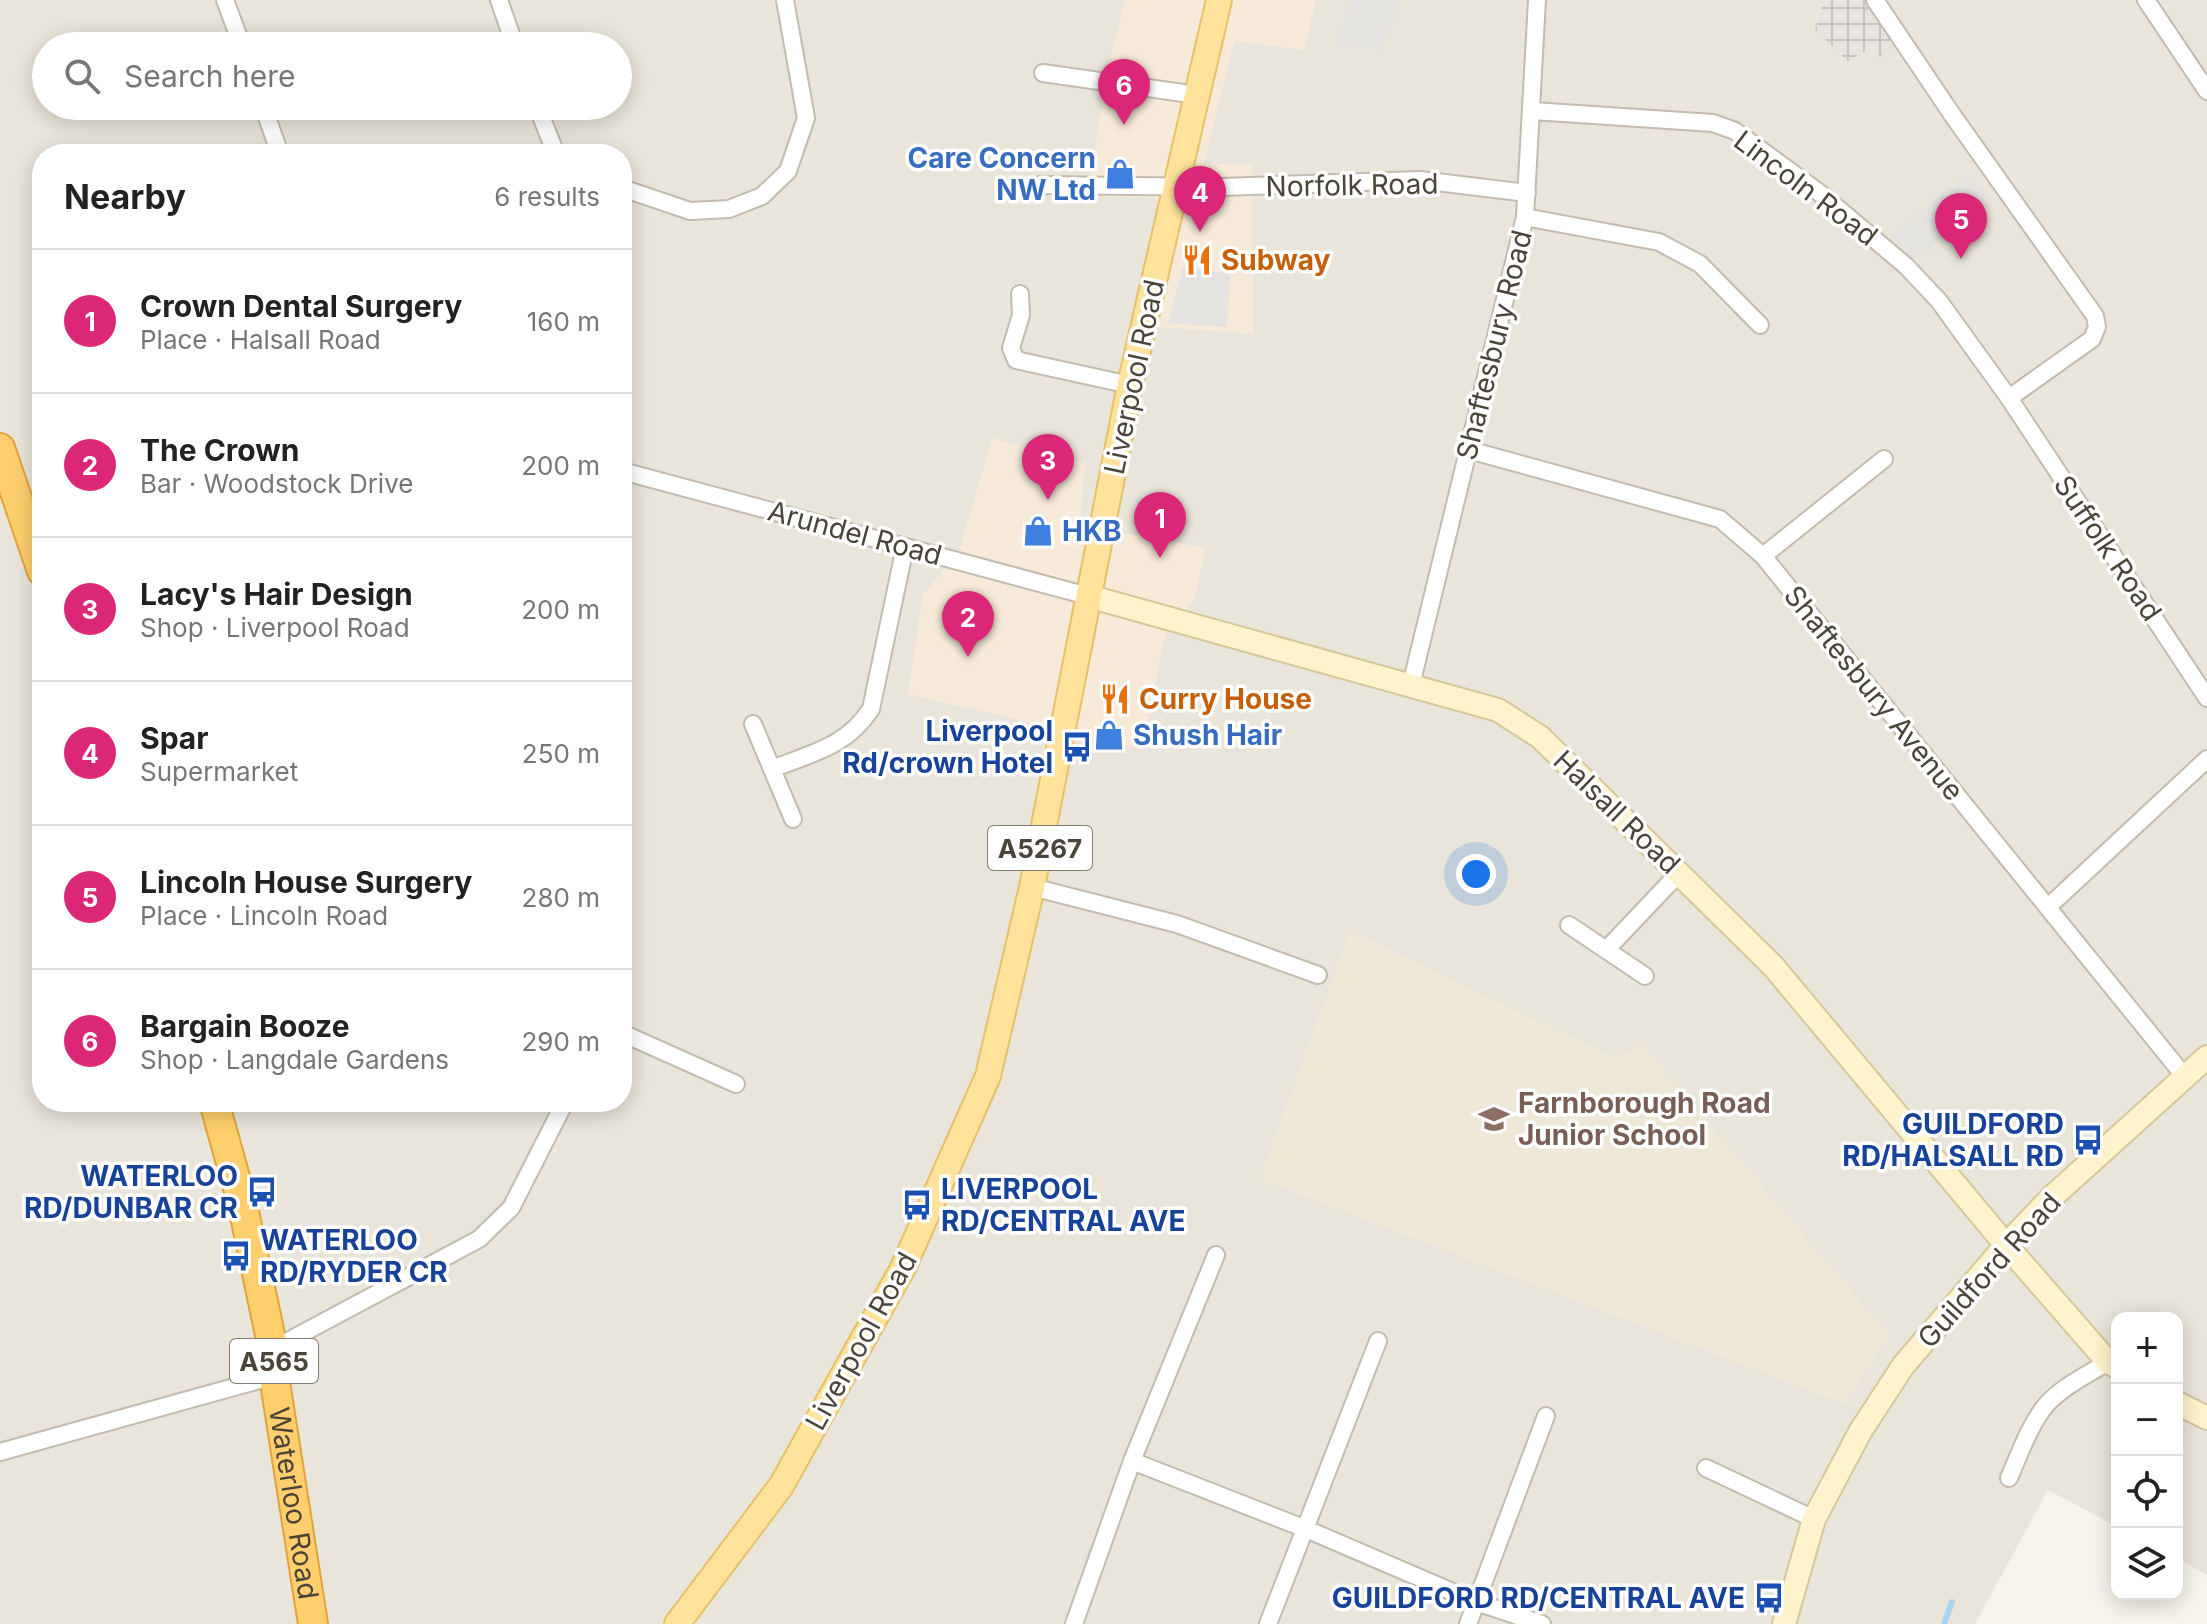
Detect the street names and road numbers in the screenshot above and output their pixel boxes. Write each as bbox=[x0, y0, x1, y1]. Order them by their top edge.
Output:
street label: Lincoln Road bbox=[1728, 123, 1884, 253]
street label: Norfolk Road bbox=[1265, 166, 1439, 204]
street label: Shaftesbury Road bbox=[1449, 227, 1539, 463]
street label: Liverpool Road bbox=[1097, 277, 1171, 477]
street label: Suffolk Road bbox=[2047, 469, 2169, 627]
street label: Arundel Road bbox=[764, 493, 946, 573]
street label: Shaftesbury Avenue bbox=[1777, 579, 1971, 807]
street label: Halsall Road bbox=[1547, 743, 1687, 881]
road number: A5267 bbox=[988, 826, 1092, 870]
street label: Guildford Road bbox=[1910, 1185, 2068, 1355]
street label: Liverpool Road bbox=[798, 1246, 924, 1436]
road number: A565 bbox=[230, 1339, 318, 1383]
street label: Waterloo Road bbox=[262, 1405, 326, 1602]

